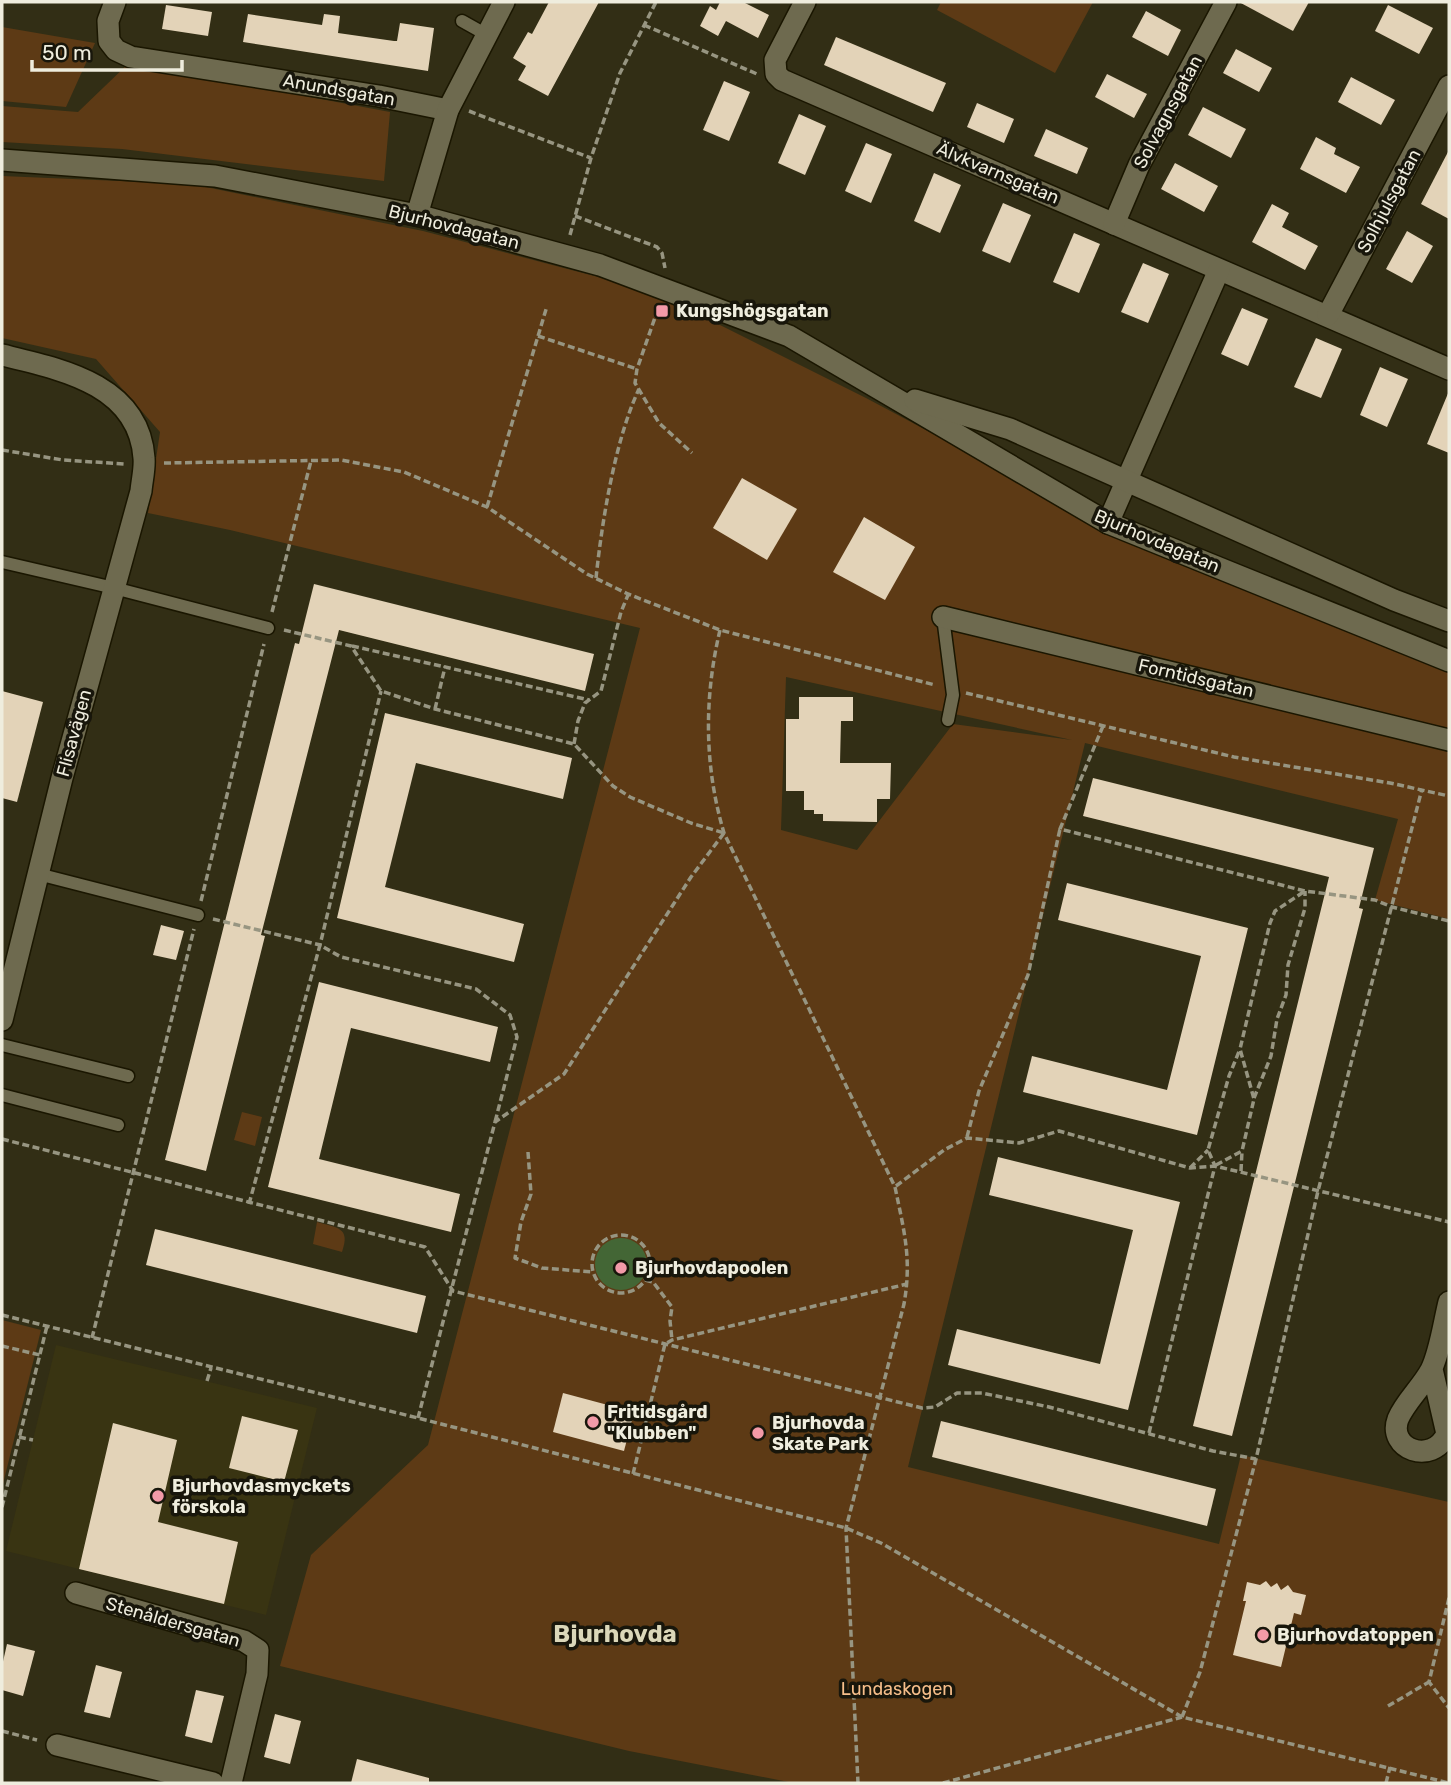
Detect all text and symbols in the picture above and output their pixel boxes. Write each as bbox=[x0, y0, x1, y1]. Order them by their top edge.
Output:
scale bar bbox=[32, 28, 182, 72]
text: 50 m bbox=[42, 40, 92, 65]
street label: Solvagnsgatan bbox=[1129, 52, 1207, 172]
street label: Anundsgatan bbox=[281, 69, 397, 111]
street label: Älvkvarnsgatan bbox=[934, 137, 1062, 209]
street label: Solhjulsgatan bbox=[1352, 145, 1426, 257]
street label: Bjurhovdagatan bbox=[386, 200, 522, 254]
place label: Kungshögsgatan bbox=[676, 300, 829, 322]
marker: Kungshögsgatan bbox=[654, 303, 670, 319]
street label: Bjurhovdagatan bbox=[1091, 505, 1223, 577]
street label: Forntidsgatan bbox=[1136, 654, 1256, 702]
street label: Flisavägen bbox=[52, 687, 96, 779]
place label: Bjurhovdapoolen bbox=[635, 1257, 788, 1279]
marker: Bjurhovdapoolen bbox=[613, 1260, 629, 1276]
place label: Fritidsgård "Klubben" bbox=[607, 1401, 708, 1444]
place label: Bjurhovda Skate Park bbox=[772, 1412, 869, 1455]
marker: Fritidsgård "Klubben" bbox=[585, 1414, 601, 1430]
marker: Bjurhovda Skate Park bbox=[750, 1425, 766, 1441]
place label: Bjurhovdasmyckets förskola bbox=[172, 1475, 351, 1518]
marker: Bjurhovdasmyckets förskola bbox=[150, 1488, 166, 1504]
street label: Stenåldersgatan bbox=[103, 1592, 243, 1652]
district label: Bjurhovda bbox=[553, 1620, 677, 1648]
place label: Bjurhovdatoppen bbox=[1277, 1624, 1434, 1646]
marker: Bjurhovdatoppen bbox=[1255, 1627, 1271, 1643]
park label: Lundaskogen bbox=[841, 1678, 953, 1700]

